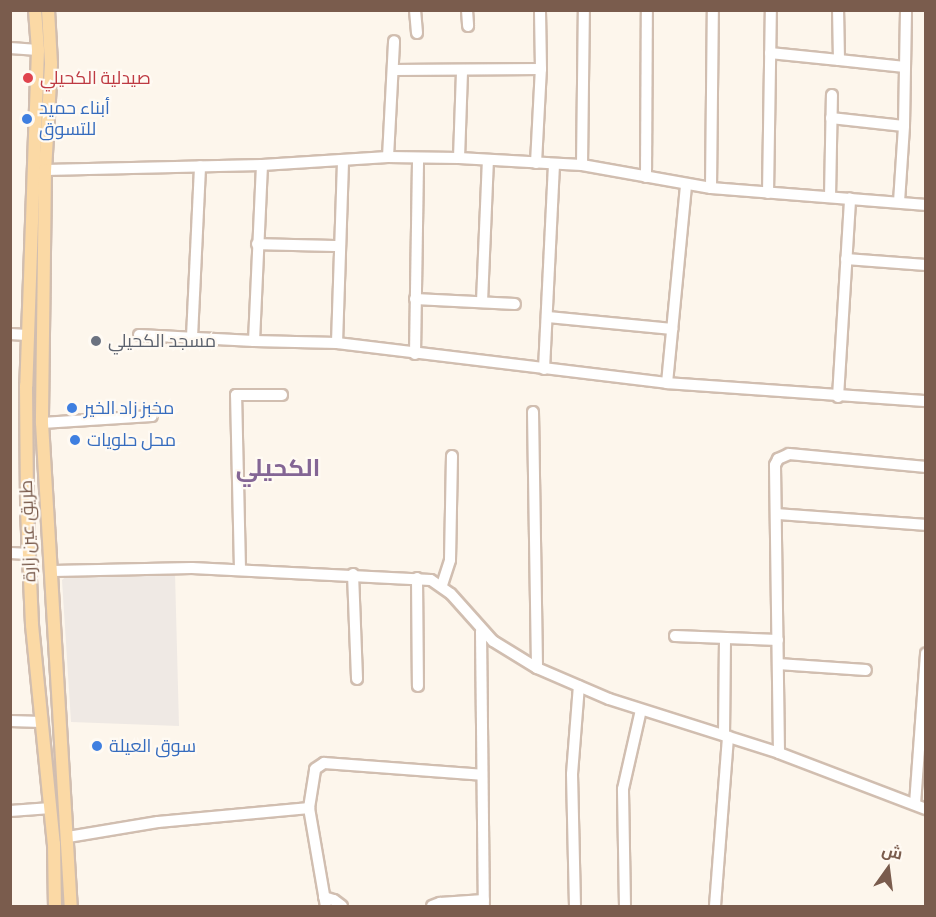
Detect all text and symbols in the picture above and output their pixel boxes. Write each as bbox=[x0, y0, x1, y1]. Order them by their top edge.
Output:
place label: صيدلية الكحيلي bbox=[40, 67, 151, 89]
marker: صيدلية الكحيلي bbox=[21, 71, 35, 85]
place label: أبناء حميد للتسوق bbox=[39, 98, 110, 140]
marker: أبناء حميد للتسوق bbox=[20, 112, 34, 126]
place label: مسجد الكحيلي bbox=[108, 330, 216, 352]
marker: مسجد الكحيلي bbox=[89, 334, 103, 348]
place label: مخبز زاد الخير bbox=[84, 397, 174, 419]
marker: مخبز زاد الخير bbox=[65, 401, 79, 415]
place label: محل حلويات bbox=[87, 429, 176, 451]
marker: محل حلويات bbox=[68, 433, 82, 447]
district label: الكحيلي bbox=[236, 454, 320, 482]
street label: طريق عين زارة bbox=[15, 480, 41, 582]
place label: سوق العيلة bbox=[109, 735, 196, 757]
marker: سوق العيلة bbox=[90, 739, 104, 753]
north arrow bbox=[858, 839, 918, 899]
text: ش bbox=[880, 839, 905, 864]

